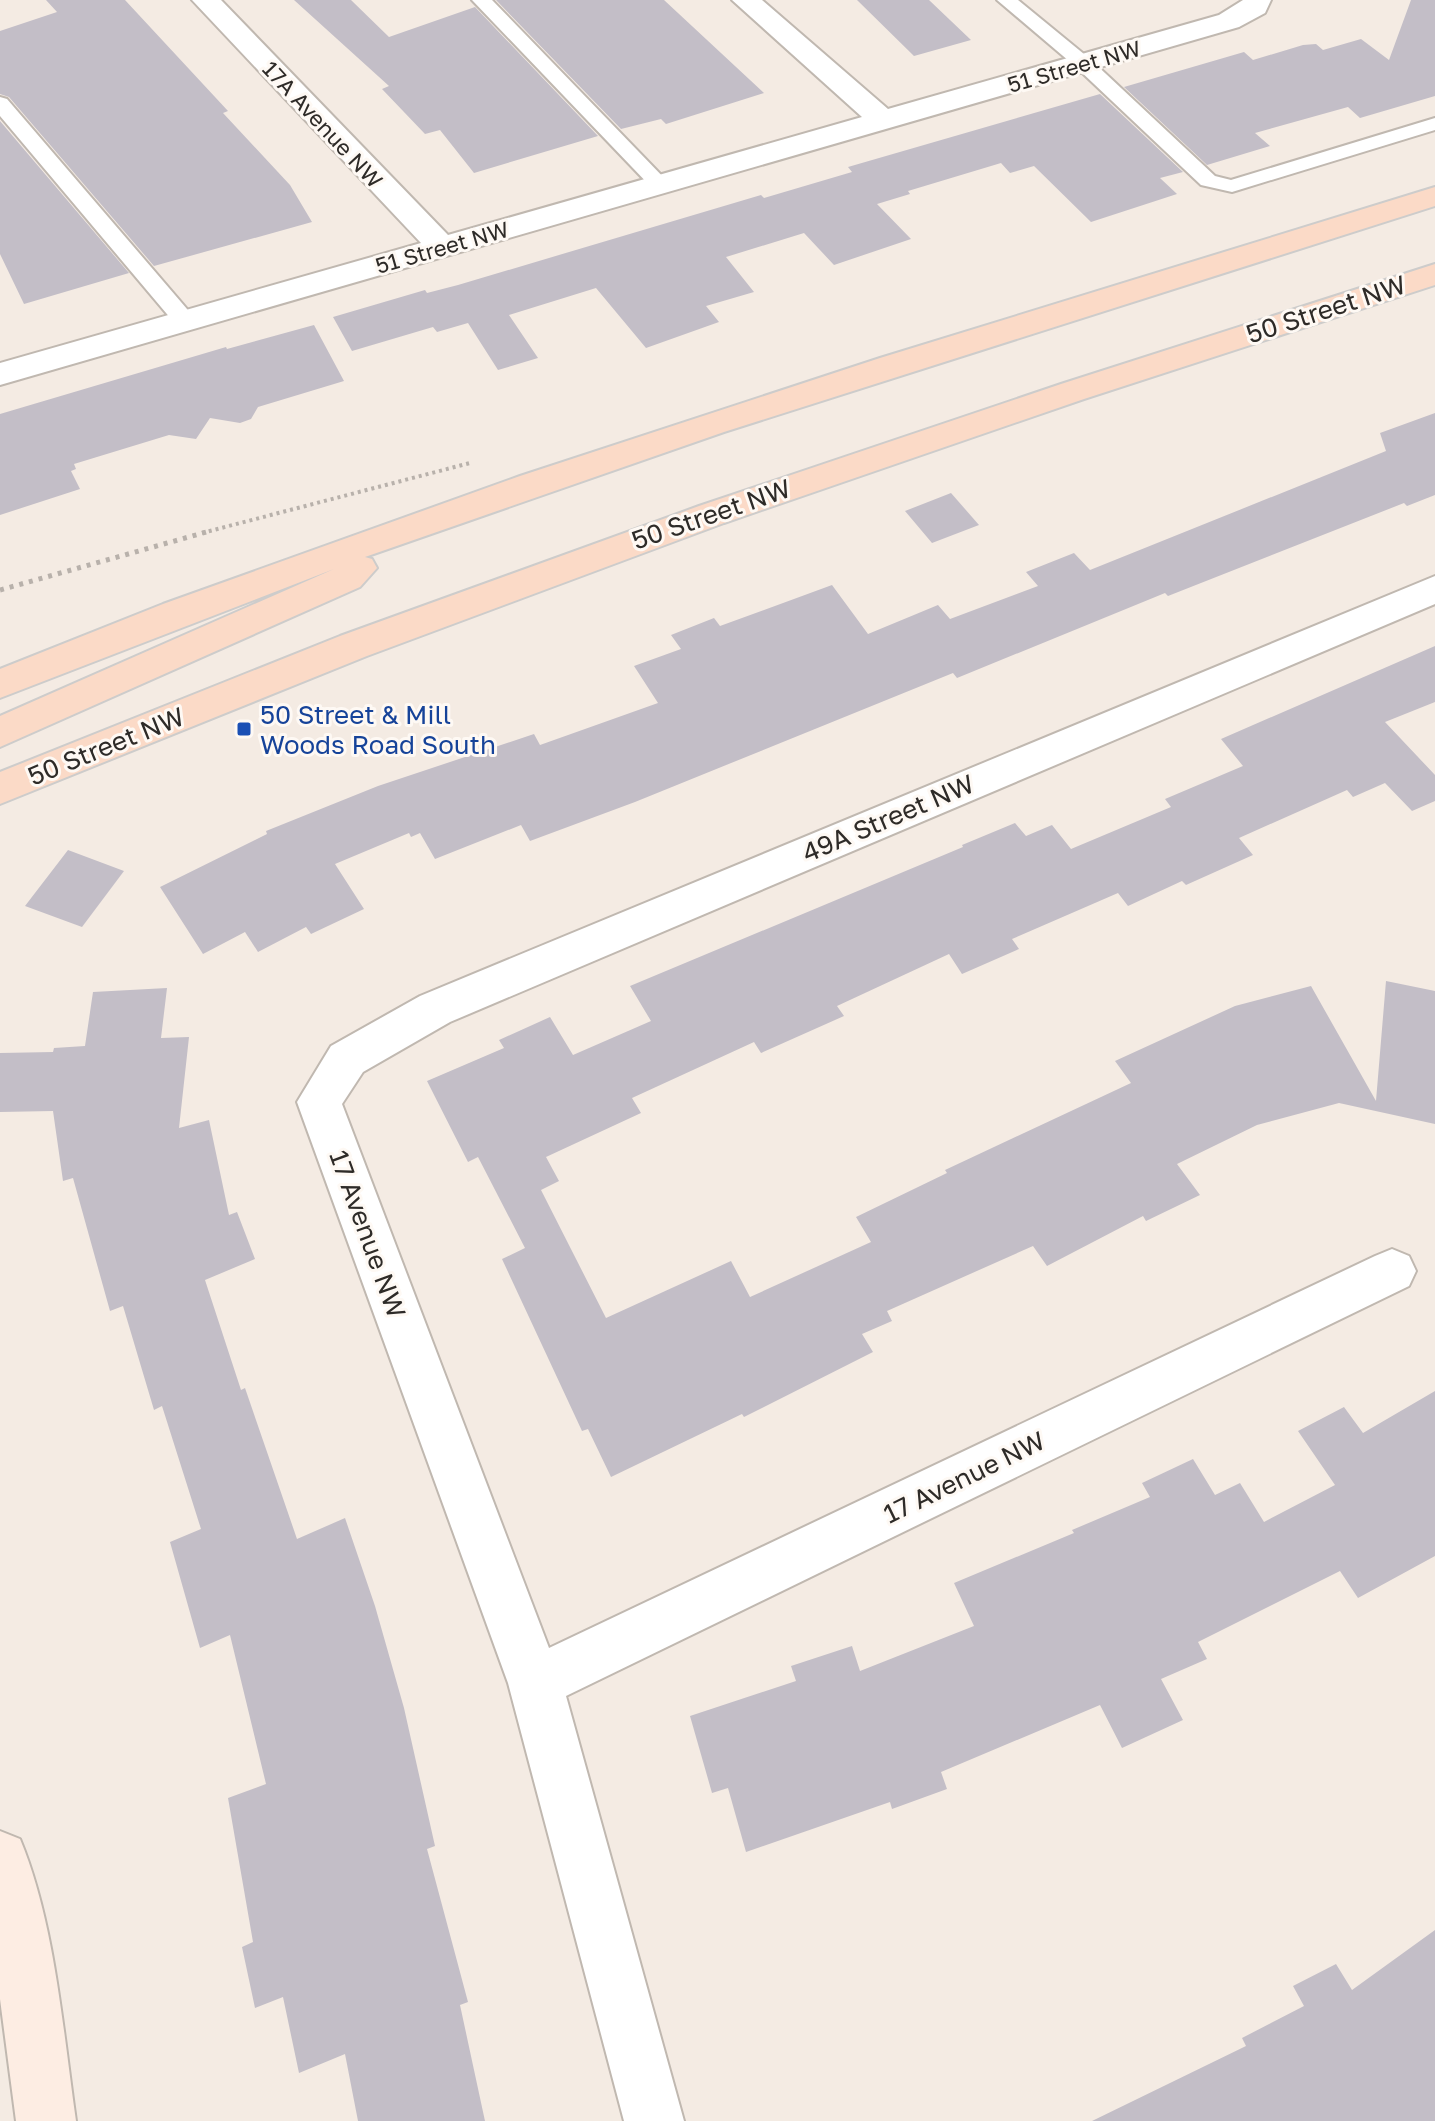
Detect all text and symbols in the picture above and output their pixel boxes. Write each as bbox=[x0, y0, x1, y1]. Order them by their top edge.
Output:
street label: 51 Street NW bbox=[1004, 34, 1144, 98]
street label: 17A Avenue NW bbox=[257, 55, 389, 193]
street label: 51 Street NW bbox=[372, 215, 512, 279]
street label: 50 Street NW bbox=[1242, 269, 1410, 349]
street label: 50 Street NW bbox=[628, 472, 795, 556]
place label: 50 Street & Mill Woods Road South bbox=[260, 699, 496, 760]
street label: 50 Street NW bbox=[23, 701, 189, 791]
marker: 50 Street & Mill Woods Road South bbox=[235, 720, 253, 738]
street label: 49A Street NW bbox=[797, 768, 979, 868]
street label: 17 Avenue NW bbox=[323, 1146, 413, 1322]
street label: 17 Avenue NW bbox=[878, 1424, 1050, 1529]

